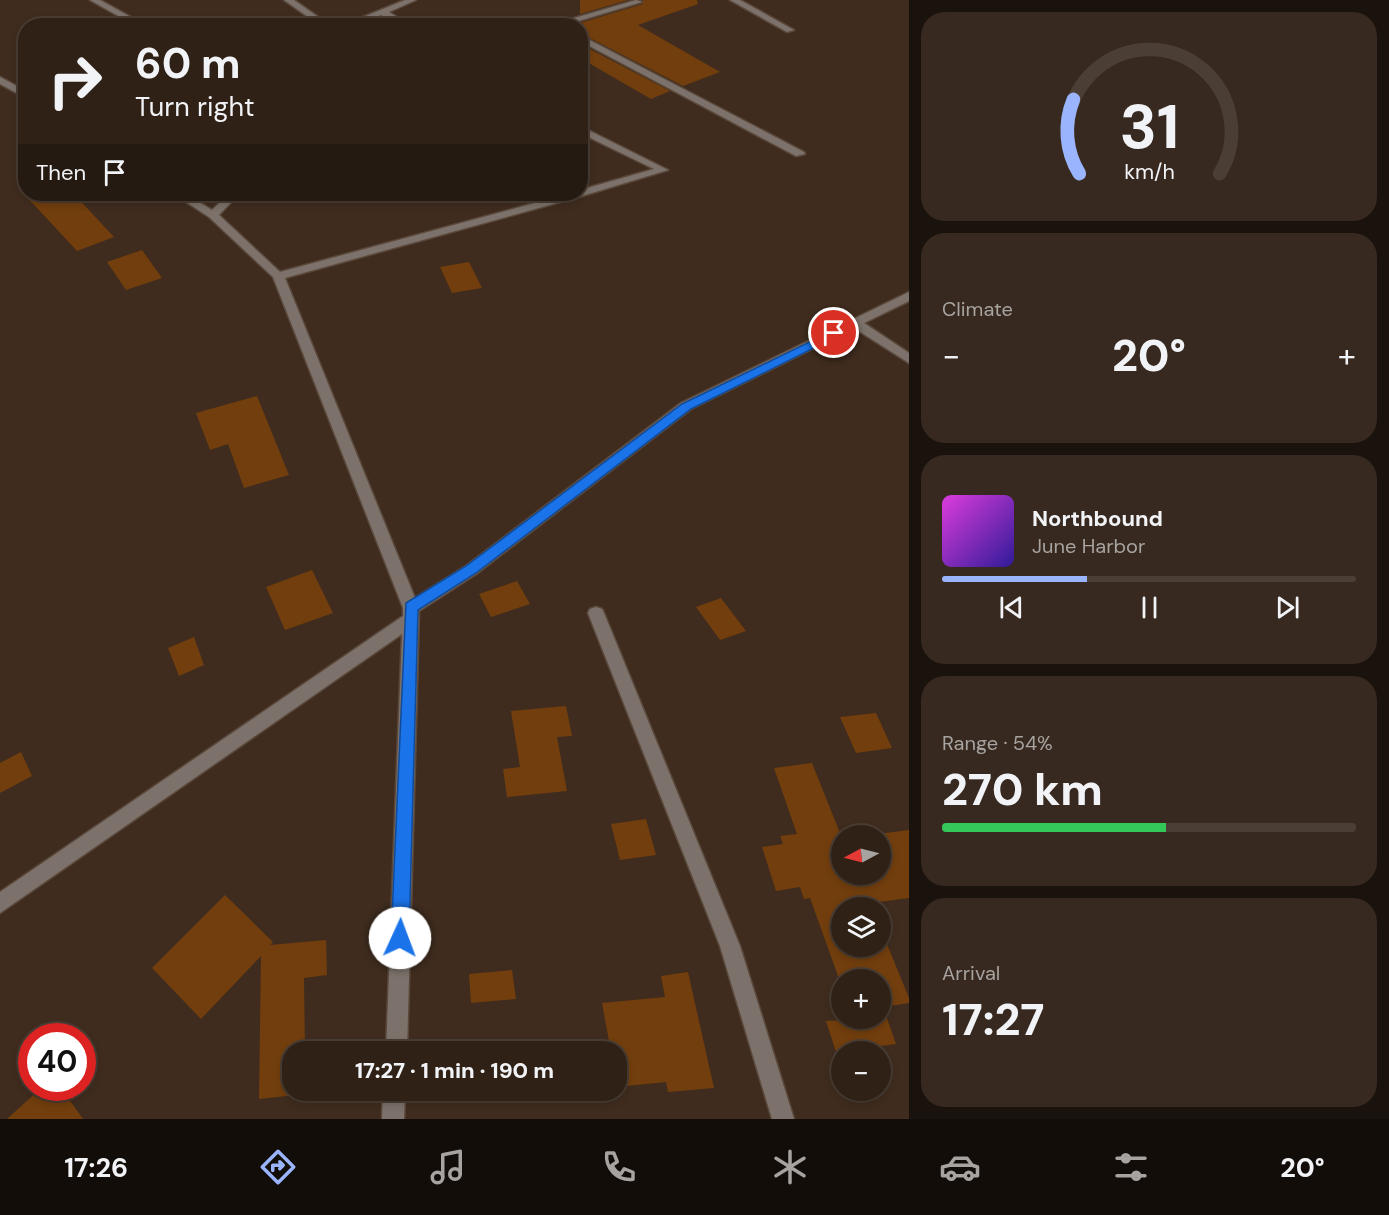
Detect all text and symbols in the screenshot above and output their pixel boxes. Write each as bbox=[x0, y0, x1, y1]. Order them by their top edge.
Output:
text: 60 m bbox=[135, 36, 241, 91]
icon: right bbox=[36, 42, 114, 120]
text: 31 bbox=[1119, 86, 1179, 167]
text: Turn right bbox=[135, 89, 255, 124]
icon: arrive bbox=[98, 156, 131, 189]
text: Then bbox=[36, 158, 86, 187]
text: km/h bbox=[1124, 158, 1174, 186]
text: Climate bbox=[942, 296, 1013, 322]
pin bbox=[808, 307, 859, 358]
icon: arrive bbox=[817, 316, 850, 349]
text: 20° bbox=[1112, 326, 1186, 385]
text: − bbox=[942, 334, 960, 377]
text: + bbox=[1338, 334, 1356, 377]
text: Northbound bbox=[1032, 504, 1163, 533]
text: June Harbor bbox=[1032, 533, 1145, 559]
icon: previous bbox=[995, 591, 1028, 624]
icon: pause bbox=[1133, 591, 1166, 624]
icon: next bbox=[1271, 591, 1304, 624]
text: Range · 54% bbox=[942, 730, 1053, 756]
text: 270 km bbox=[942, 760, 1103, 819]
north arrow bbox=[831, 825, 891, 885]
map controls bbox=[831, 825, 891, 1101]
button: layers bbox=[831, 897, 891, 957]
position arrow bbox=[368, 906, 432, 970]
text: Arrival bbox=[942, 960, 1000, 986]
button: + bbox=[831, 969, 891, 1029]
text: 17:27 bbox=[942, 990, 1044, 1049]
speed limit sign: 40 bbox=[18, 1023, 96, 1101]
button: − bbox=[831, 1041, 891, 1101]
text: 17:27 · 1 min · 190 m bbox=[355, 1056, 554, 1085]
icon: directions bbox=[257, 1146, 299, 1188]
icon: music bbox=[427, 1146, 469, 1188]
icon: phone bbox=[598, 1146, 640, 1188]
icon: climate bbox=[769, 1146, 811, 1188]
icon: car bbox=[939, 1146, 981, 1188]
icon: filters bbox=[1110, 1146, 1152, 1188]
text: 17:26 bbox=[64, 1150, 128, 1185]
text: 20° bbox=[1280, 1150, 1325, 1185]

